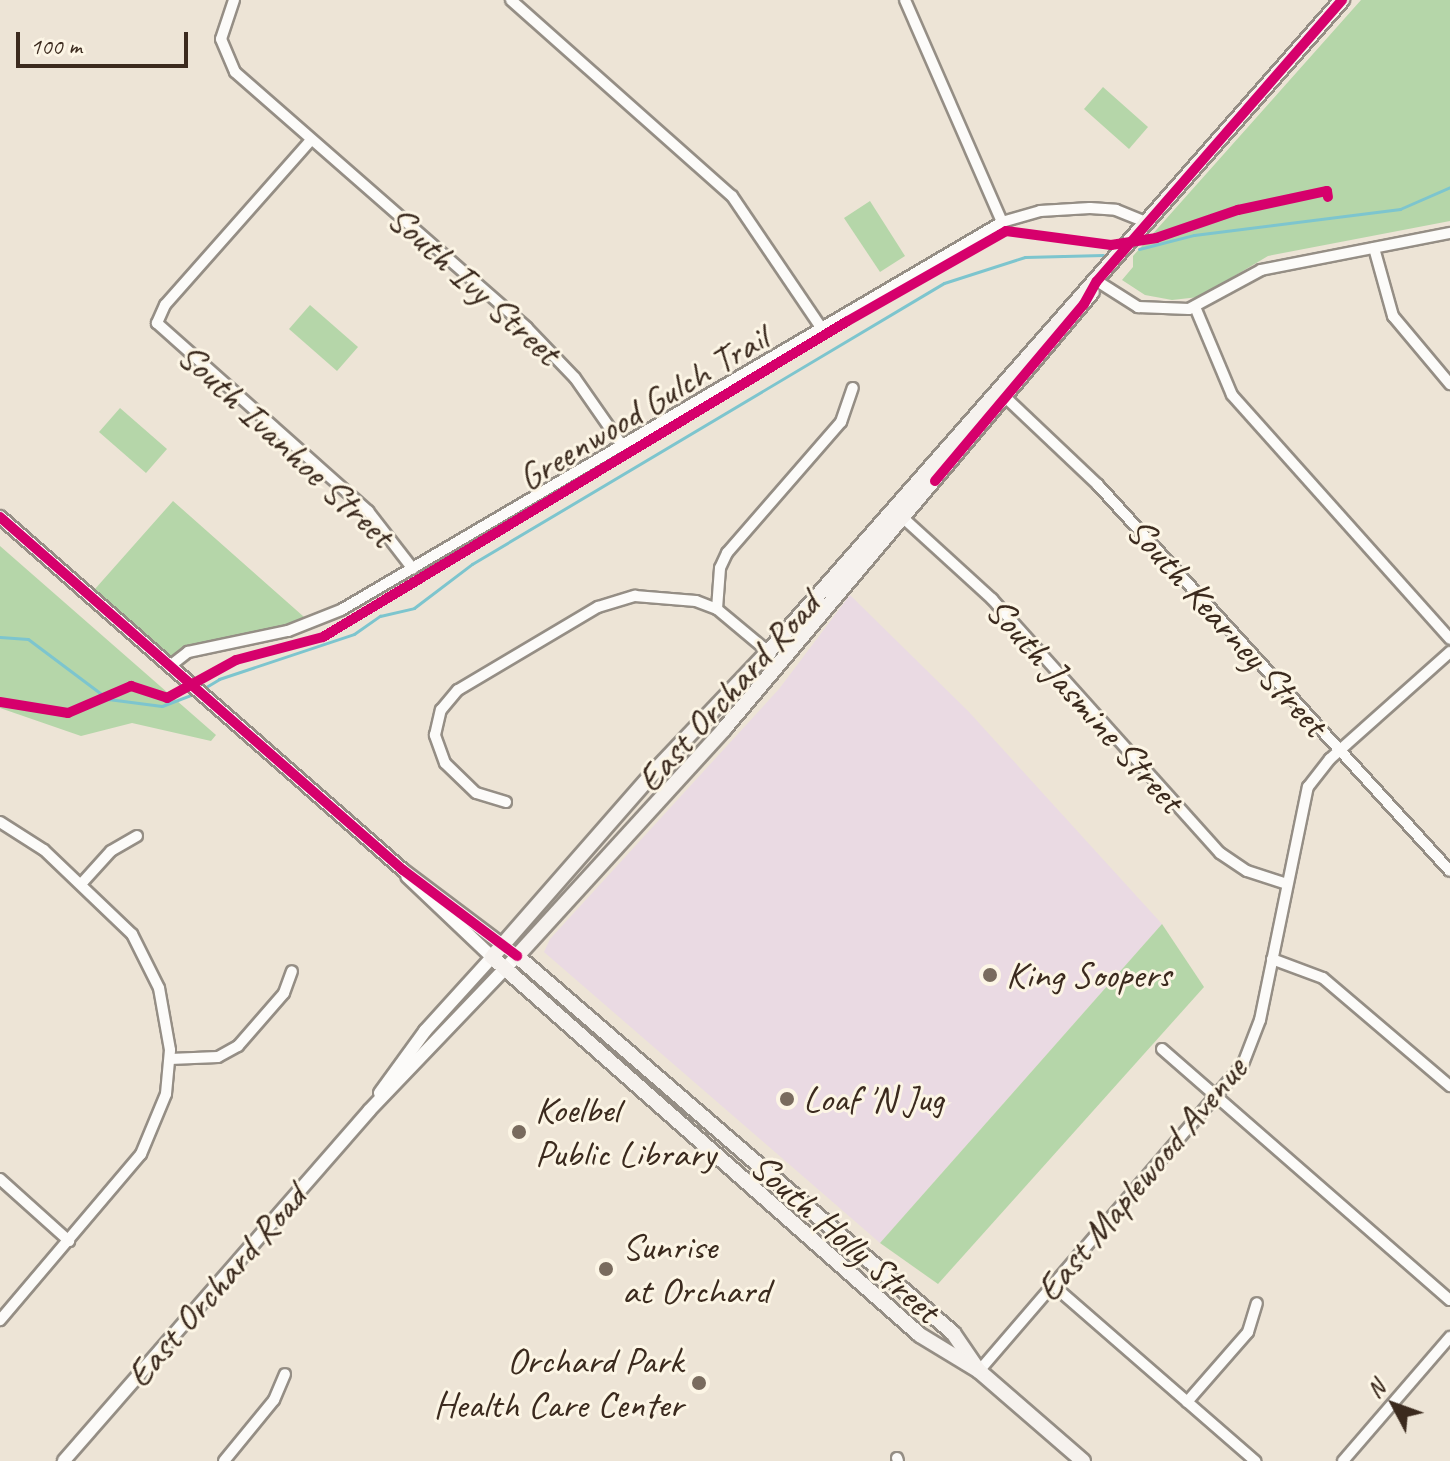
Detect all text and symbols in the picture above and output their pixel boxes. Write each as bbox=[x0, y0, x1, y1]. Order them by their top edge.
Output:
scale bar bbox=[20, 16, 192, 66]
text: 100 m bbox=[30, 31, 82, 61]
street label: South Ivy Street bbox=[378, 196, 570, 374]
street label: Greenwood Gulch Trail bbox=[511, 316, 775, 500]
street label: South Ivanhoe Street bbox=[168, 333, 404, 557]
street label: South Kearney Street bbox=[1117, 509, 1337, 745]
street label: East Orchard Road bbox=[627, 583, 829, 801]
street label: South Jasmine Street bbox=[975, 587, 1195, 823]
place label: King Soopers bbox=[1006, 952, 1170, 998]
marker: King Soopers bbox=[981, 966, 999, 984]
street label: East Maplewood Avenue bbox=[1025, 1047, 1257, 1311]
place label: Loaf 'N Jug bbox=[803, 1076, 943, 1122]
place label: Koelbel Public Library bbox=[535, 1087, 714, 1176]
marker: Loaf 'N Jug bbox=[778, 1090, 796, 1108]
marker: Koelbel Public Library bbox=[510, 1123, 528, 1141]
street label: South Holly Street bbox=[741, 1143, 949, 1333]
street label: East Orchard Road bbox=[116, 1176, 316, 1396]
place label: Sunrise at Orchard bbox=[622, 1224, 769, 1314]
marker: Sunrise at Orchard bbox=[597, 1260, 615, 1278]
place label: Orchard Park Health Care Center bbox=[433, 1338, 683, 1428]
north arrow bbox=[1354, 1365, 1434, 1445]
marker: Orchard Park Health Care Center bbox=[690, 1374, 708, 1392]
text: N bbox=[1361, 1375, 1391, 1404]

